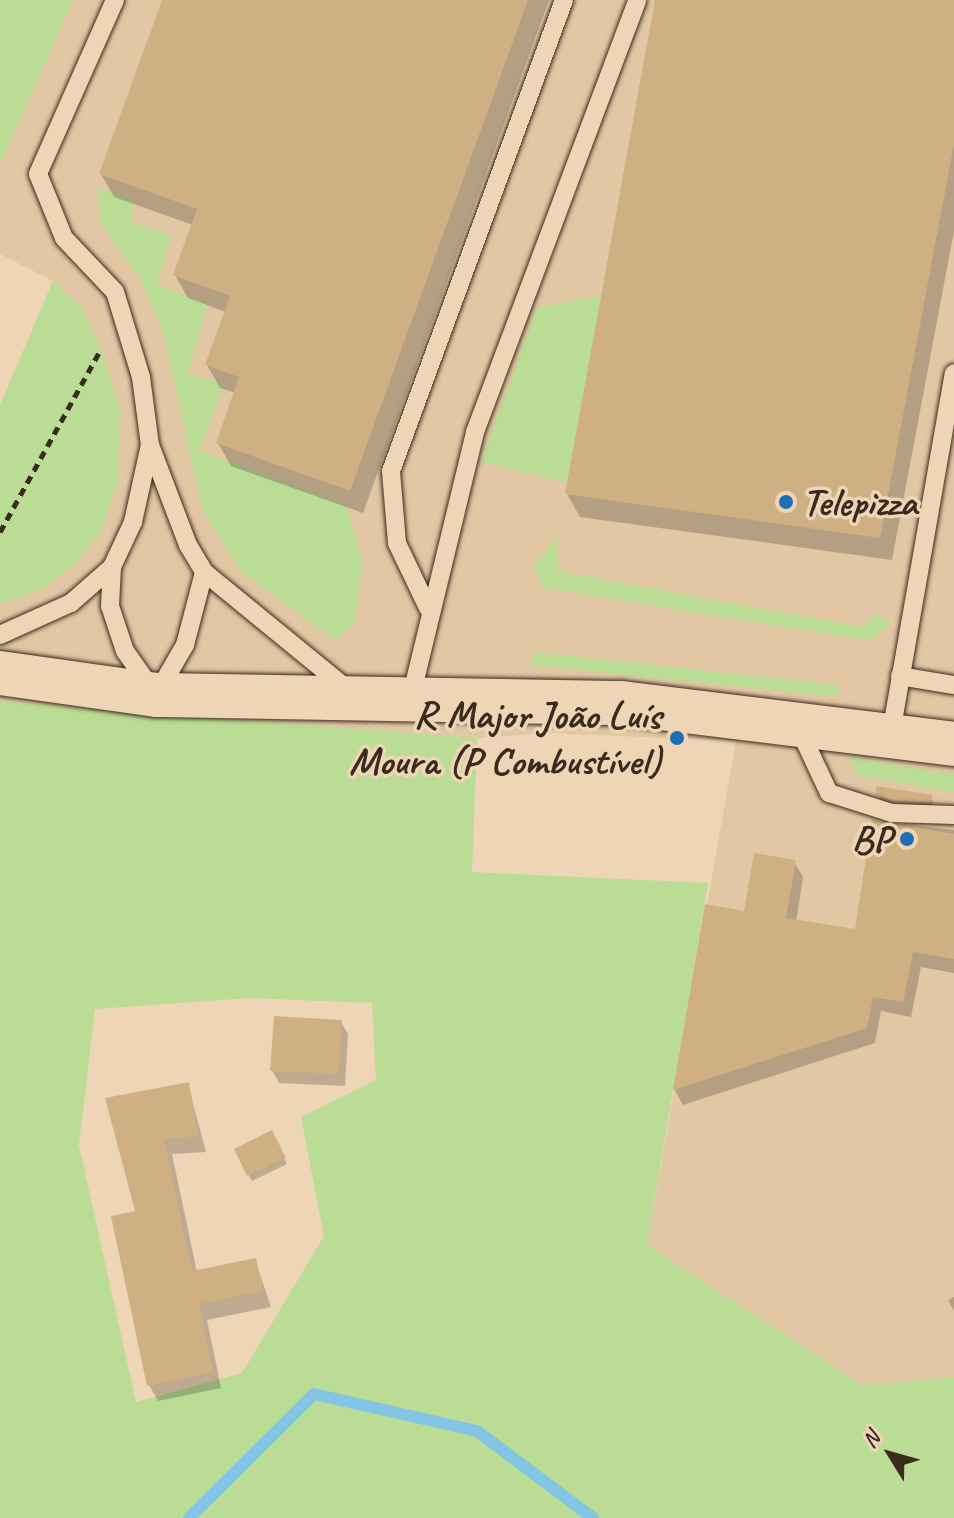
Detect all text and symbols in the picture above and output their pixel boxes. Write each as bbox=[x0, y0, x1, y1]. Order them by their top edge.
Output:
place label: Telepizza bbox=[802, 478, 917, 526]
marker: Telepizza bbox=[777, 493, 795, 511]
place label: R Major João Luís Moura (P Combustível) bbox=[350, 691, 661, 785]
marker: R Major João Luís Moura (P Combustível) bbox=[668, 729, 686, 747]
place label: BP bbox=[852, 815, 891, 863]
marker: BP bbox=[898, 830, 916, 848]
north arrow bbox=[850, 1414, 930, 1494]
text: N bbox=[856, 1426, 886, 1453]

